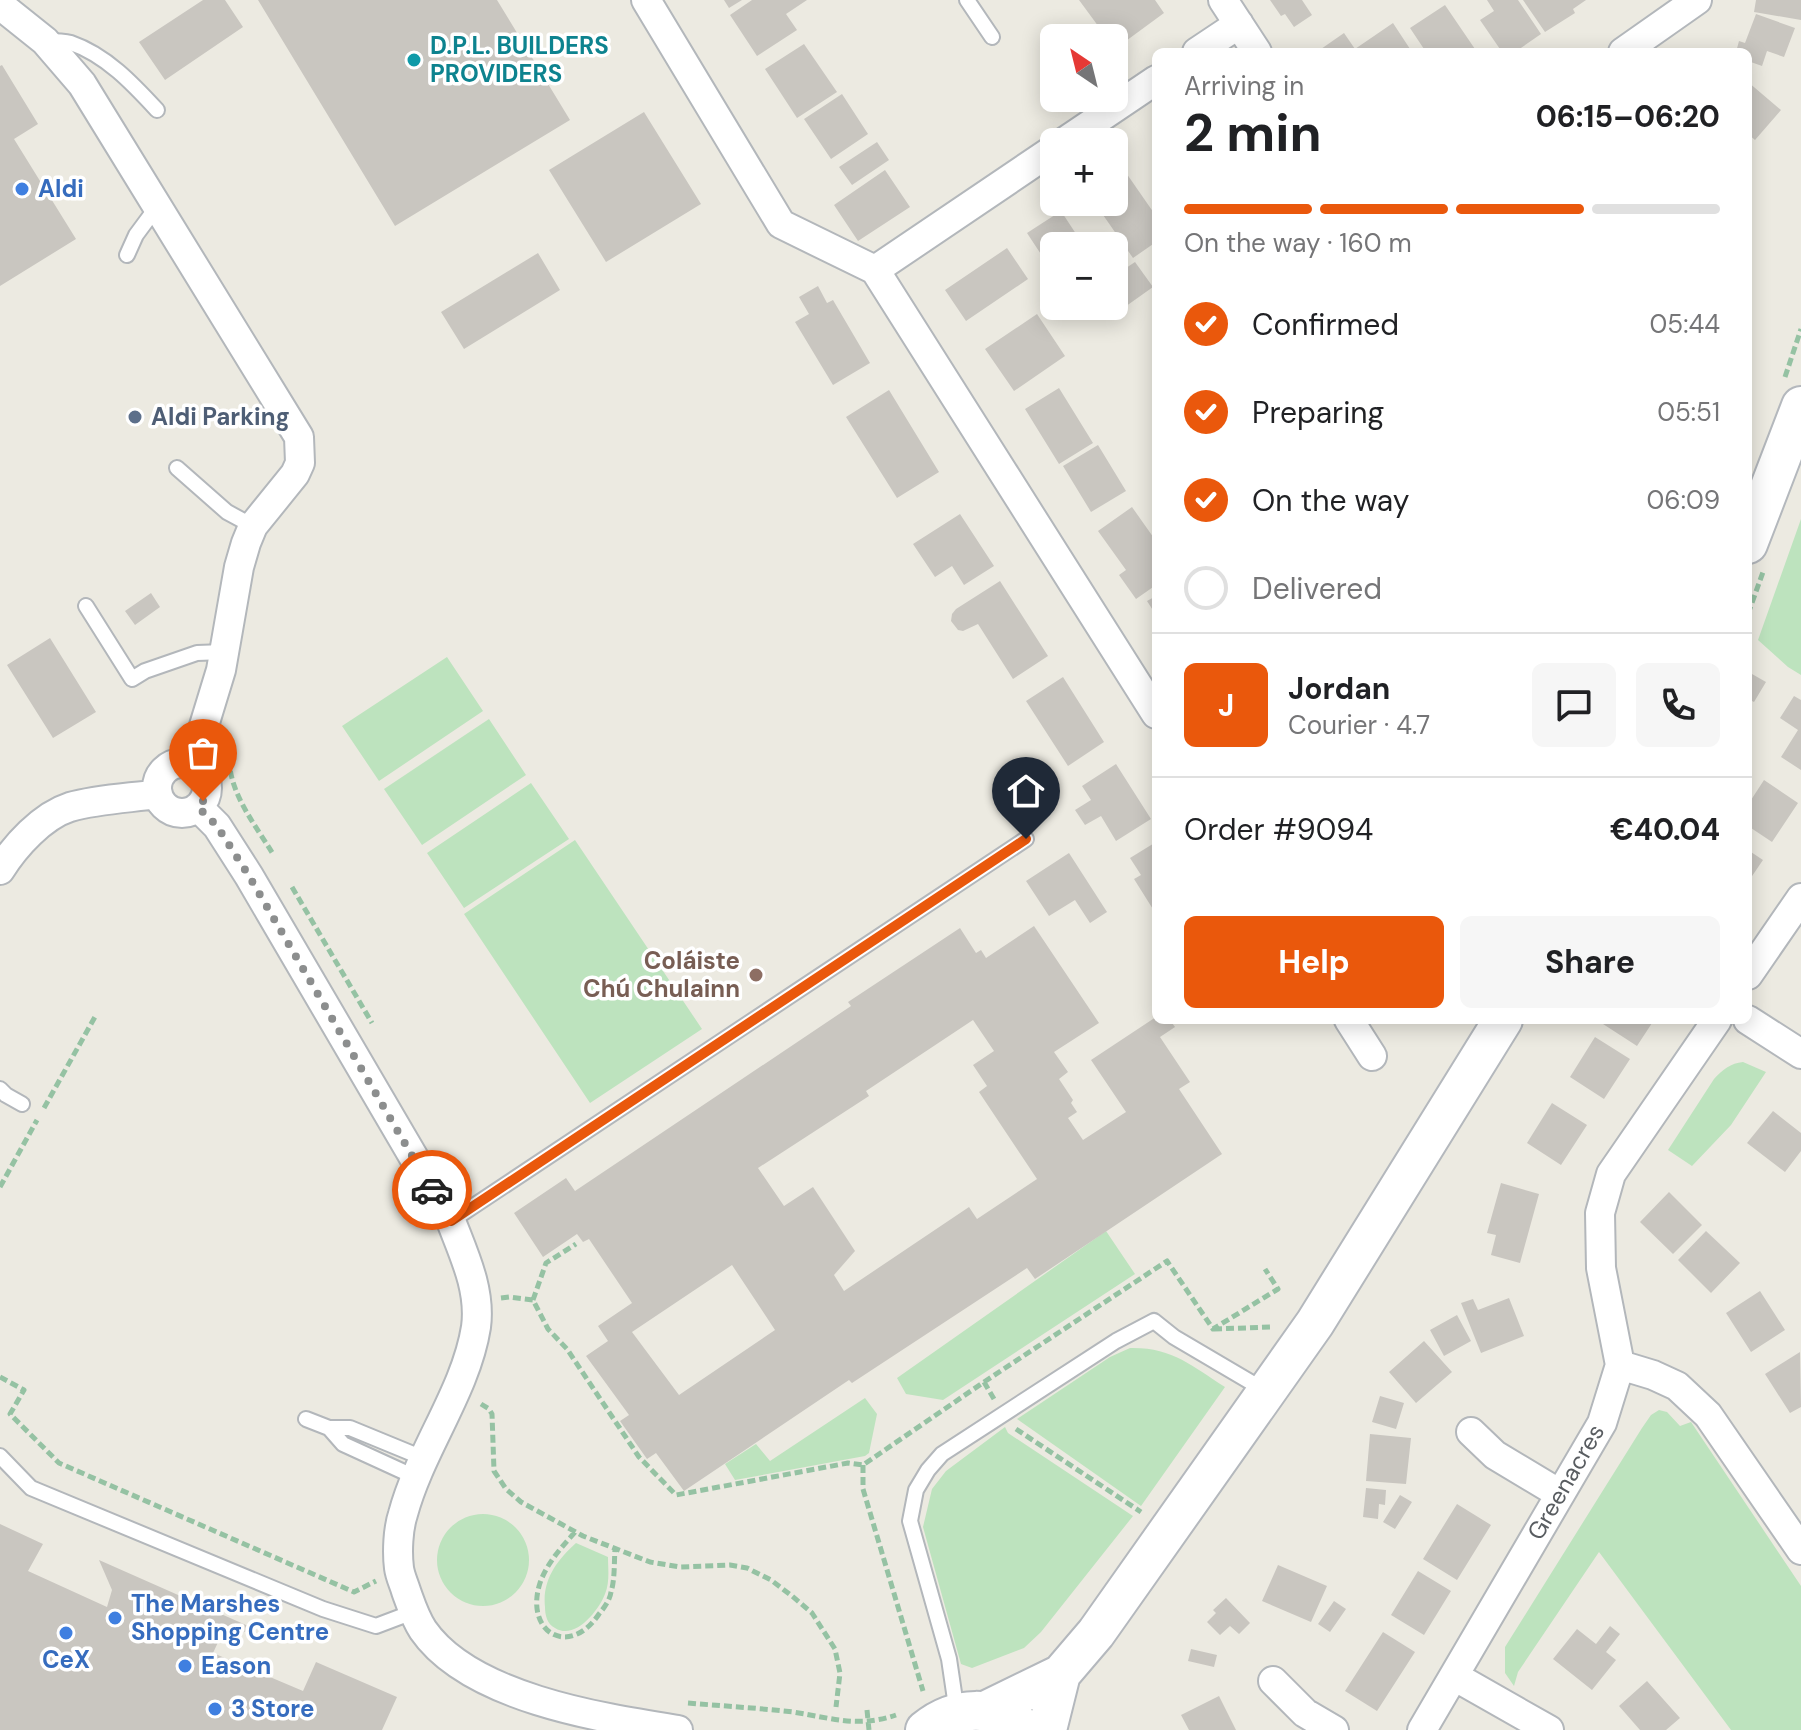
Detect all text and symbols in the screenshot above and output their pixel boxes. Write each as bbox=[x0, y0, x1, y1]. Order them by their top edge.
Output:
north arrow bbox=[1040, 24, 1128, 112]
map controls bbox=[1040, 24, 1128, 320]
place label: D.P.L. BUILDERS PROVIDERS bbox=[430, 30, 609, 89]
marker: D.P.L. BUILDERS PROVIDERS bbox=[405, 51, 423, 69]
text: Arriving in bbox=[1184, 69, 1304, 103]
text: 06:15–06:20 bbox=[1536, 97, 1720, 136]
text: 2 min bbox=[1184, 99, 1322, 167]
button: + bbox=[1040, 128, 1128, 216]
place label: Aldi bbox=[38, 173, 84, 204]
marker: Aldi bbox=[13, 180, 31, 198]
text: On the way · 160 m bbox=[1184, 226, 1412, 260]
button: − bbox=[1040, 232, 1128, 320]
icon: check bbox=[1184, 302, 1228, 346]
text: Confirmed bbox=[1252, 305, 1399, 344]
text: 05:44 bbox=[1650, 307, 1720, 341]
icon: check bbox=[1184, 390, 1228, 434]
text: Preparing bbox=[1252, 393, 1384, 432]
text: 05:51 bbox=[1657, 395, 1720, 429]
place label: Aldi Parking bbox=[151, 401, 290, 432]
marker: Aldi Parking bbox=[126, 408, 144, 426]
icon: check bbox=[1184, 478, 1228, 522]
text: On the way bbox=[1252, 481, 1409, 520]
text: 06:09 bbox=[1647, 483, 1720, 517]
text: Delivered bbox=[1252, 569, 1382, 608]
button: chat bbox=[1532, 663, 1616, 747]
button: phone bbox=[1636, 663, 1720, 747]
text: Jordan bbox=[1288, 669, 1390, 708]
text: J bbox=[1218, 686, 1234, 725]
text: Courier · 4.7 bbox=[1288, 708, 1430, 742]
pin bbox=[169, 719, 237, 801]
icon: bag bbox=[181, 731, 225, 775]
pin bbox=[992, 757, 1060, 839]
icon: home bbox=[1004, 769, 1048, 813]
text: Order #9094 bbox=[1184, 810, 1373, 849]
text: €40.04 bbox=[1610, 810, 1720, 849]
button: Help bbox=[1184, 916, 1444, 1008]
button: Share bbox=[1460, 916, 1720, 1008]
place label: Coláiste Chú Chulainn bbox=[583, 945, 740, 1004]
marker: Coláiste Chú Chulainn bbox=[747, 966, 765, 984]
courier bbox=[392, 1150, 472, 1230]
icon: car bbox=[410, 1168, 454, 1212]
street label: Greenacres bbox=[1520, 1418, 1611, 1545]
place label: The Marshes Shopping Centre bbox=[131, 1588, 329, 1647]
marker: The Marshes Shopping Centre bbox=[106, 1609, 124, 1627]
marker: CeX bbox=[57, 1624, 75, 1642]
place label: CeX bbox=[42, 1644, 90, 1675]
place label: Eason bbox=[201, 1650, 271, 1681]
marker: Eason bbox=[176, 1657, 194, 1675]
place label: 3 Store bbox=[231, 1693, 314, 1724]
marker: 3 Store bbox=[206, 1700, 224, 1718]

